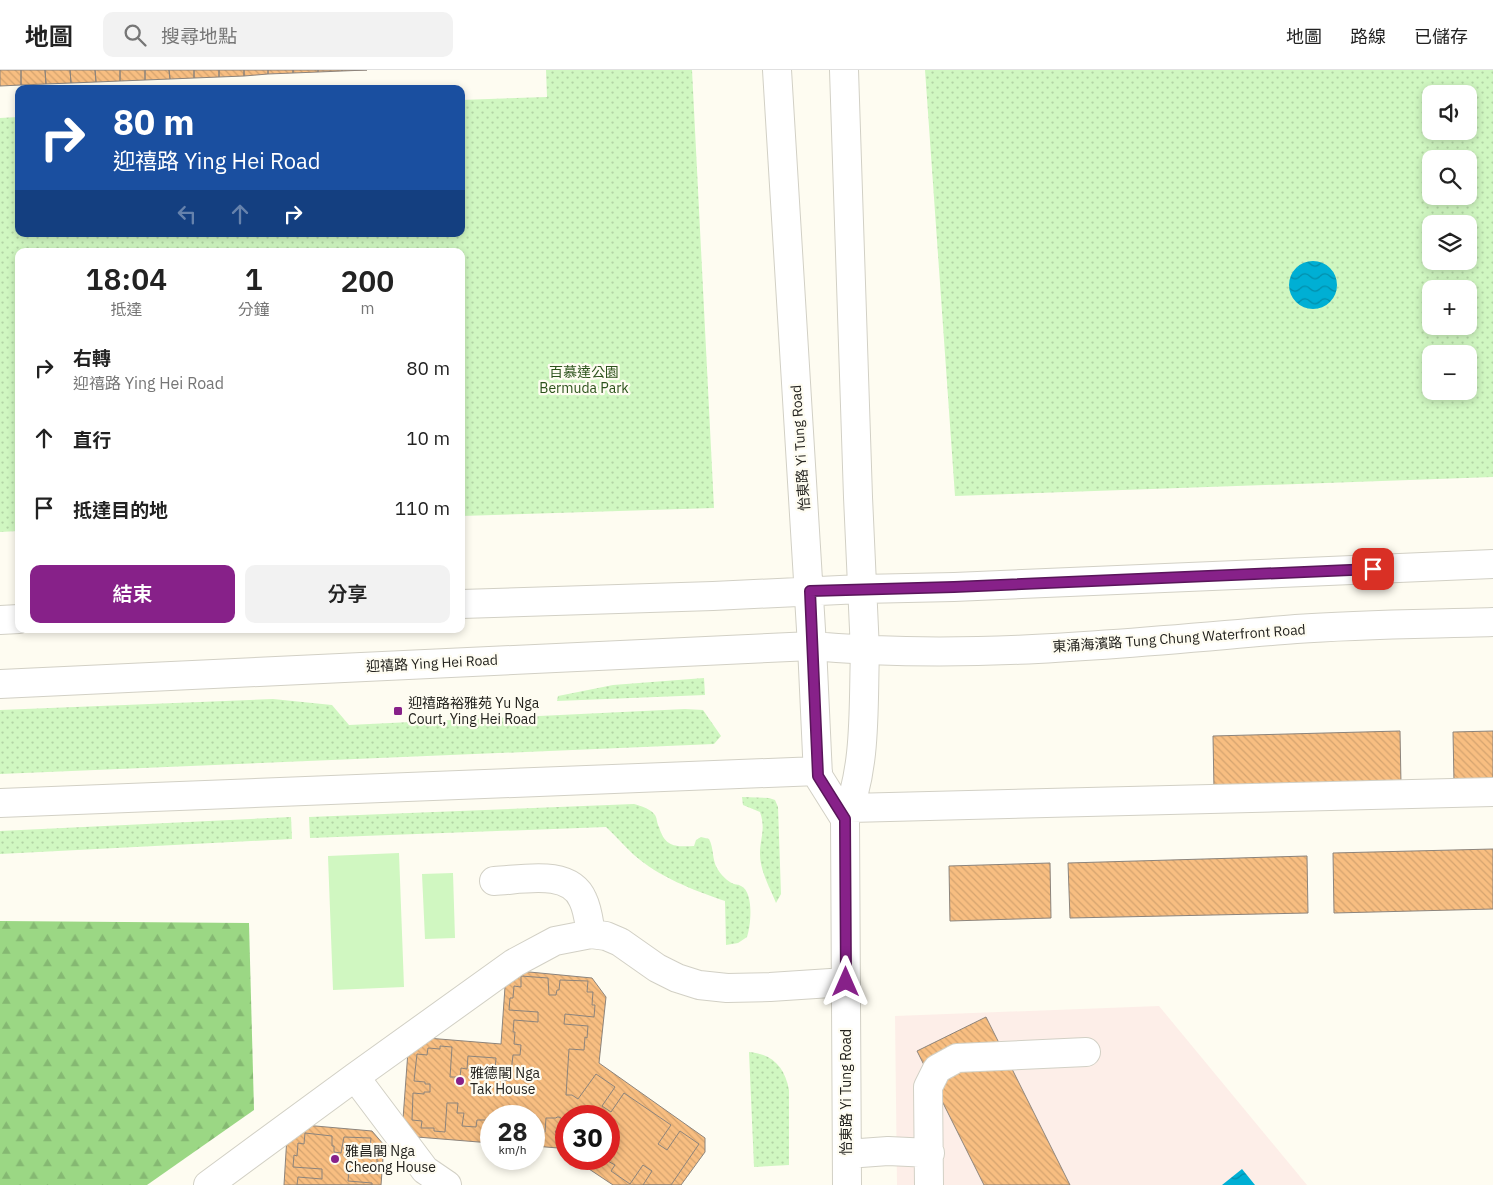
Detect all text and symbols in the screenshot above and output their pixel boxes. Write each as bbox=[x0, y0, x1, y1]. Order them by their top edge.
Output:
search box bbox=[103, 12, 453, 57]
text: 地圖 bbox=[25, 20, 73, 52]
icon: search bbox=[121, 21, 149, 49]
text: 搜尋地點 bbox=[161, 24, 237, 48]
text: 地圖 bbox=[1286, 25, 1322, 48]
text: 路線 bbox=[1350, 25, 1386, 48]
text: 已儲存 bbox=[1414, 25, 1468, 48]
map controls bbox=[1422, 85, 1477, 400]
button: sound bbox=[1422, 85, 1477, 140]
text: 80 m bbox=[113, 99, 195, 145]
icon: right bbox=[30, 105, 95, 170]
text: 迎禧路 Ying Hei Road bbox=[113, 146, 321, 175]
button: search bbox=[1422, 150, 1477, 205]
icon: left bbox=[173, 200, 201, 228]
icon: ahead bbox=[226, 200, 254, 228]
icon: right bbox=[279, 200, 307, 228]
button: layers bbox=[1422, 215, 1477, 270]
text: 18:04 bbox=[86, 259, 167, 298]
text: 1 bbox=[245, 259, 263, 298]
text: 200 bbox=[340, 261, 394, 300]
button: + bbox=[1422, 280, 1477, 335]
text: m bbox=[360, 298, 374, 318]
text: 抵達 bbox=[110, 299, 142, 319]
text: 分鐘 bbox=[238, 299, 270, 319]
button: − bbox=[1422, 345, 1477, 400]
text: 右轉 bbox=[73, 346, 111, 370]
icon: right bbox=[30, 354, 58, 382]
text: 80 m bbox=[406, 356, 450, 380]
park label: 百慕達公園 Bermuda Park bbox=[539, 363, 629, 397]
text: 迎禧路 Ying Hei Road bbox=[73, 373, 224, 393]
street label: 怡東路 Yi Tung Road bbox=[787, 384, 813, 512]
icon: ahead bbox=[30, 424, 58, 452]
text: 10 m bbox=[406, 426, 450, 450]
text: 直行 bbox=[73, 428, 111, 452]
icon: arrive bbox=[30, 494, 58, 522]
text: 110 m bbox=[395, 496, 450, 520]
text: 抵達目的地 bbox=[73, 498, 168, 522]
pin bbox=[1352, 548, 1394, 590]
icon: arrive bbox=[1359, 555, 1387, 583]
button: 結束 bbox=[30, 565, 235, 623]
button: 分享 bbox=[245, 565, 450, 623]
street label: 東涌海濱路 Tung Chung Waterfront Road bbox=[1052, 620, 1306, 656]
street label: 迎禧路 Ying Hei Road bbox=[366, 651, 498, 675]
place label: 迎禧路裕雅苑 Yu Nga Court, Ying Hei Road bbox=[408, 694, 540, 728]
marker: 迎禧路裕雅苑 Yu Nga Court, Ying Hei Road bbox=[392, 705, 404, 717]
position arrow bbox=[819, 955, 871, 1007]
street label: 怡東路 Yi Tung Road bbox=[837, 1029, 855, 1155]
place label: 雅德閣 Nga Tak House bbox=[470, 1064, 541, 1098]
marker: 雅德閣 Nga Tak House bbox=[454, 1075, 466, 1087]
speed limit sign: 30 bbox=[555, 1105, 620, 1170]
text: 28 bbox=[497, 1115, 528, 1148]
place label: 雅昌閣 Nga Cheong House bbox=[345, 1142, 436, 1176]
text: km/h bbox=[498, 1142, 527, 1157]
marker: 雅昌閣 Nga Cheong House bbox=[329, 1153, 341, 1165]

